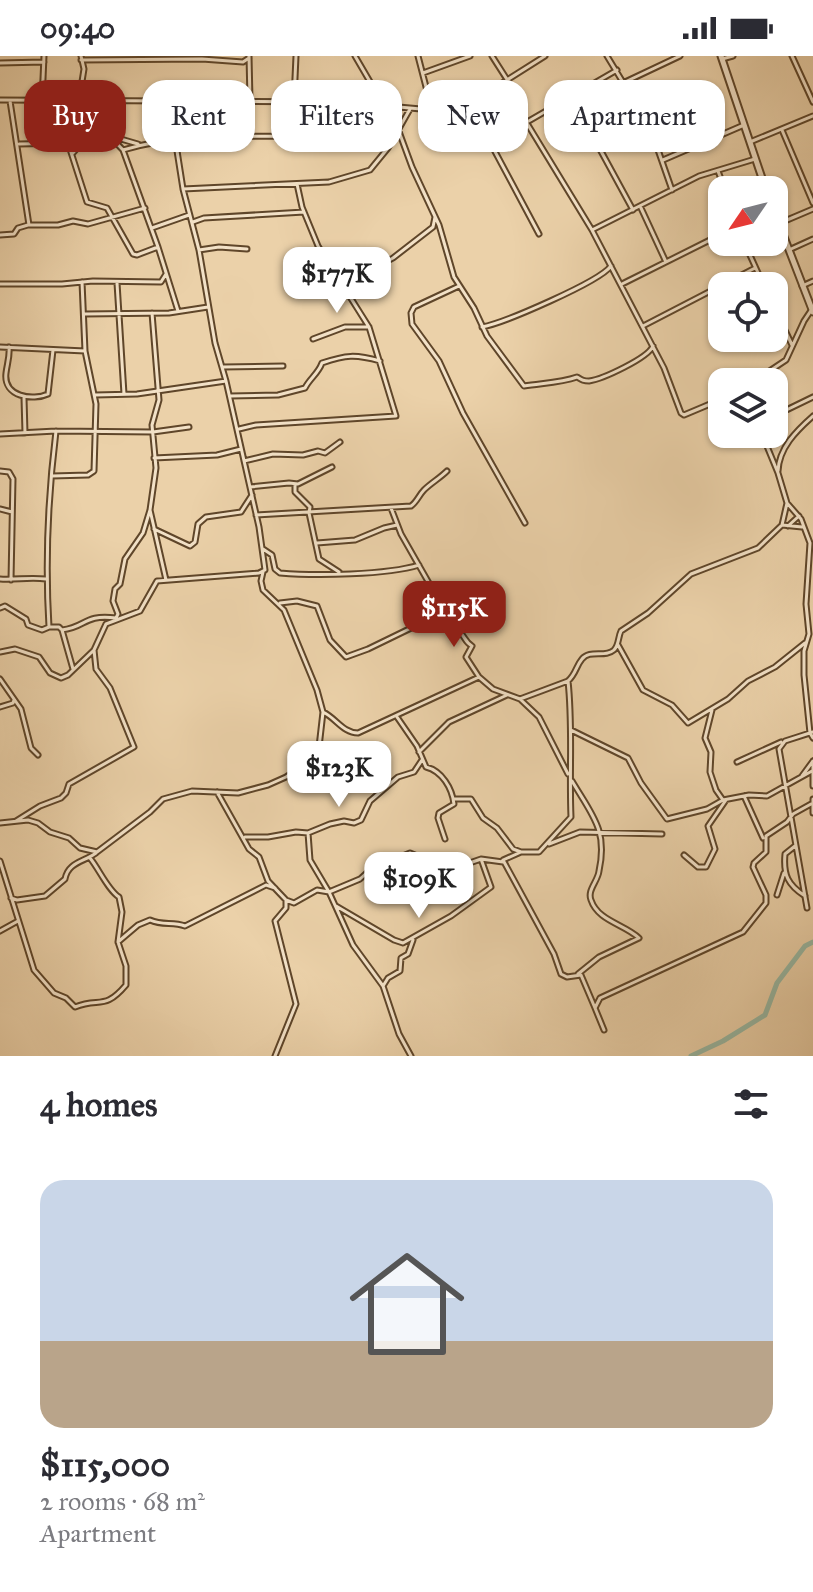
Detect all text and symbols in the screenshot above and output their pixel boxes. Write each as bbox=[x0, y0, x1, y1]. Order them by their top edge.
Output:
text: 09:40 bbox=[40, 10, 115, 46]
chip: Buy bbox=[24, 80, 126, 152]
chip: Rent bbox=[142, 80, 255, 152]
chip: Filters bbox=[271, 80, 402, 152]
chip: New bbox=[418, 80, 528, 152]
chip: Apartment bbox=[544, 80, 725, 152]
north arrow bbox=[708, 176, 788, 256]
map controls bbox=[708, 176, 788, 448]
pin: $177K bbox=[281, 247, 393, 315]
text: $177K bbox=[301, 257, 373, 289]
button: locate bbox=[708, 272, 788, 352]
button: layers bbox=[708, 368, 788, 448]
pin: $115K bbox=[398, 581, 510, 649]
text: $115K bbox=[421, 591, 487, 623]
pin: $123K bbox=[283, 741, 395, 809]
text: $123K bbox=[305, 751, 373, 783]
pin: $109K bbox=[363, 852, 475, 920]
text: $109K bbox=[382, 862, 456, 894]
icon: filters bbox=[729, 1082, 773, 1126]
text: 4 homes bbox=[40, 1084, 157, 1125]
icon: home bbox=[335, 1232, 479, 1376]
text: $115,000 bbox=[40, 1444, 170, 1485]
text: 2 rooms · 68 m² bbox=[40, 1485, 205, 1517]
text: Apartment bbox=[40, 1517, 156, 1549]

